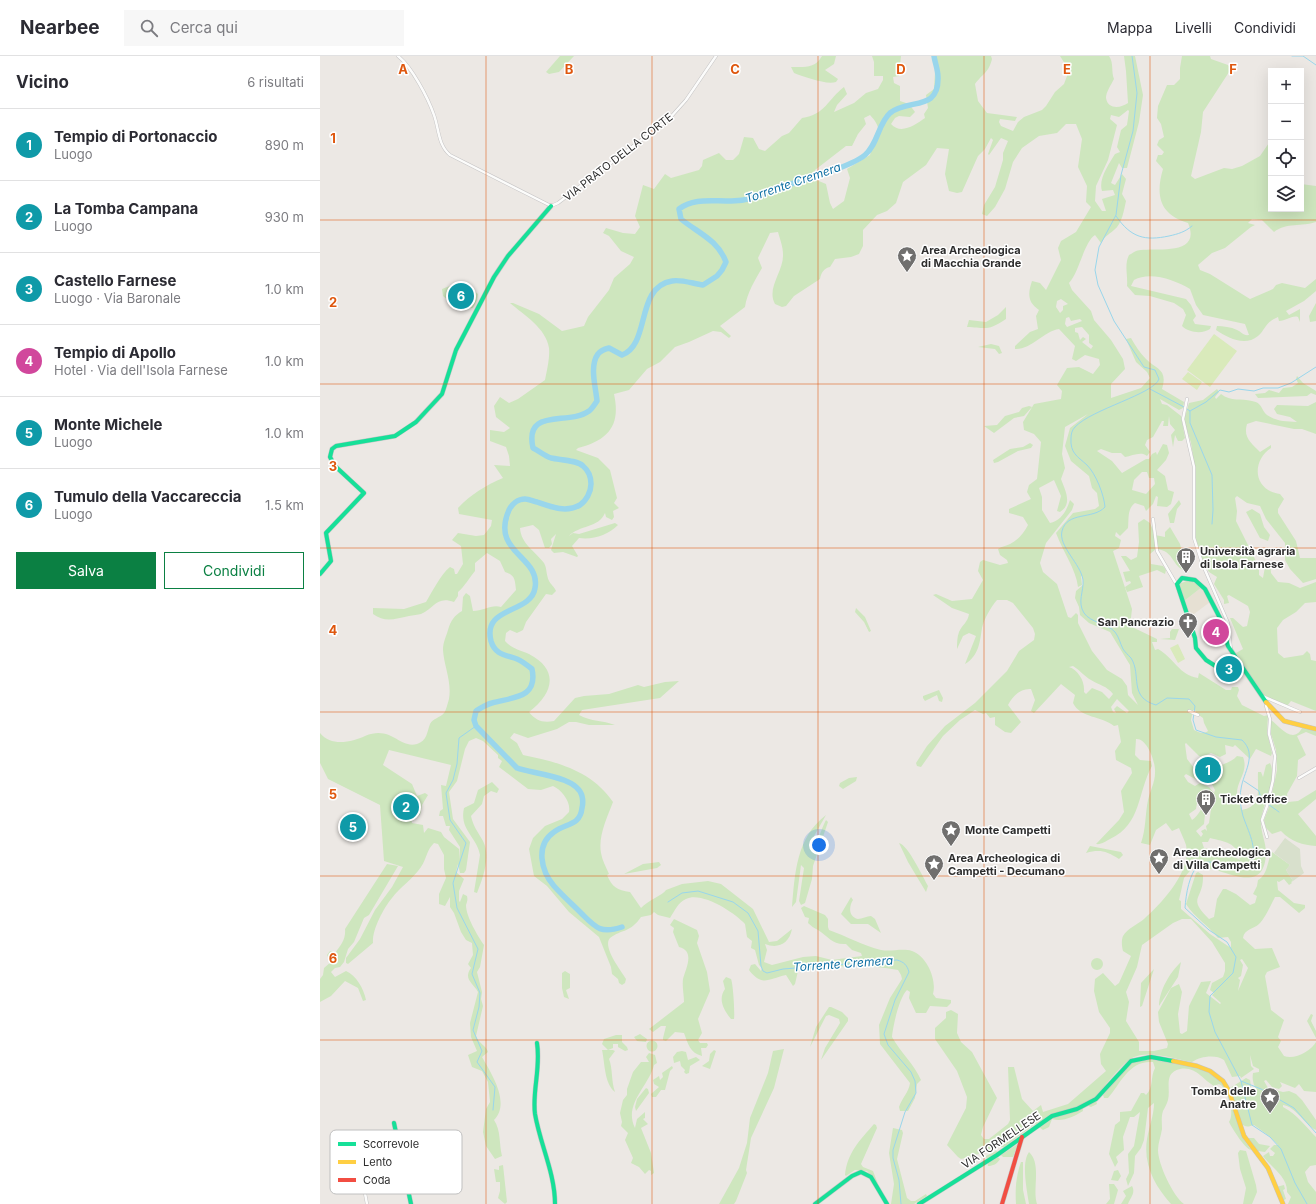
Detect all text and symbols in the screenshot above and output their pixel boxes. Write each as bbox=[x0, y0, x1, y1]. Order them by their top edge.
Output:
search box bbox=[124, 10, 404, 46]
text: Nearbee bbox=[20, 16, 100, 39]
icon: search bbox=[138, 17, 160, 39]
text: Cerca qui bbox=[170, 18, 238, 37]
text: Mappa bbox=[1107, 19, 1153, 36]
text: Livelli bbox=[1175, 19, 1212, 36]
text: Condividi bbox=[1234, 19, 1296, 36]
text: A bbox=[398, 61, 408, 77]
text: B bbox=[565, 61, 574, 77]
text: C bbox=[730, 61, 740, 77]
text: D bbox=[896, 61, 906, 77]
text: E bbox=[1063, 61, 1071, 77]
text: F bbox=[1229, 61, 1237, 77]
map controls bbox=[1268, 68, 1304, 212]
button: + bbox=[1268, 68, 1304, 104]
text: Vicino bbox=[16, 72, 69, 92]
text: 6 risultati bbox=[247, 74, 304, 90]
button: − bbox=[1268, 104, 1304, 140]
street label: VIA PRATO DELLA CORTE bbox=[560, 110, 676, 204]
text: Tempio di Portonaccio bbox=[54, 127, 218, 146]
text: 1 bbox=[330, 130, 336, 146]
text: 1 bbox=[26, 137, 32, 153]
text: 890 m bbox=[265, 137, 304, 153]
button: locate bbox=[1268, 140, 1304, 176]
text: Luogo bbox=[54, 146, 93, 162]
water label: Torrente Cremera bbox=[743, 159, 843, 206]
button: layers bbox=[1268, 176, 1304, 212]
text: La Tomba Campana bbox=[54, 199, 198, 218]
text: 2 bbox=[25, 209, 33, 225]
text: 930 m bbox=[265, 209, 304, 225]
text: Luogo bbox=[54, 218, 93, 234]
place label: Area Archeologica di Macchia Grande bbox=[921, 243, 1022, 270]
place icon: Area Archeologica di Macchia Grande bbox=[896, 245, 918, 273]
text: Castello Farnese bbox=[54, 271, 176, 290]
text: 3 bbox=[25, 281, 33, 297]
text: 1.0 km bbox=[265, 281, 304, 297]
pin: 6 bbox=[448, 281, 474, 311]
text: Luogo · Via Baronale bbox=[54, 290, 181, 306]
text: 2 bbox=[329, 294, 337, 310]
text: Tempio di Apollo bbox=[54, 343, 176, 362]
text: 4 bbox=[25, 353, 33, 369]
text: 1.0 km bbox=[265, 353, 304, 369]
text: Hotel · Via dell'Isola Farnese bbox=[54, 362, 228, 378]
text: Monte Michele bbox=[54, 415, 163, 434]
text: 5 bbox=[25, 425, 33, 441]
text: 1.0 km bbox=[265, 425, 304, 441]
text: Luogo bbox=[54, 434, 93, 450]
text: 3 bbox=[329, 458, 337, 474]
text: Tumulo della Vaccareccia bbox=[54, 487, 242, 506]
text: 6 bbox=[25, 497, 33, 513]
text: 1.5 km bbox=[265, 497, 304, 513]
text: Luogo bbox=[54, 506, 93, 522]
place label: Università agraria di Isola Farnese bbox=[1200, 544, 1296, 571]
building icon: Università agraria di Isola Farnese bbox=[1175, 546, 1197, 574]
button: Salva bbox=[16, 552, 156, 589]
button: Condividi bbox=[164, 552, 304, 589]
church icon: San Pancrazio bbox=[1177, 611, 1199, 639]
place label: San Pancrazio bbox=[1098, 615, 1174, 629]
pin: 4 bbox=[1203, 617, 1229, 647]
text: 4 bbox=[329, 622, 338, 638]
pin: 3 bbox=[1216, 654, 1242, 684]
pin: 1 bbox=[1195, 755, 1221, 785]
text: 5 bbox=[329, 786, 337, 802]
building icon: Ticket office bbox=[1195, 788, 1217, 816]
pin: 2 bbox=[393, 792, 419, 822]
place label: Ticket office bbox=[1220, 792, 1288, 806]
pin: 5 bbox=[340, 812, 366, 842]
place icon: Monte Campetti bbox=[940, 819, 962, 847]
place label: Monte Campetti bbox=[965, 823, 1051, 837]
your location bbox=[809, 835, 829, 855]
place label: Area archeologica di Villa Campetti bbox=[1173, 845, 1271, 872]
place icon: Area archeologica di Villa Campetti bbox=[1148, 847, 1170, 875]
place label: Area Archeologica di Campetti - Decumano bbox=[948, 851, 1065, 878]
place icon: Area Archeologica di Campetti - Decumano bbox=[923, 853, 945, 881]
text: 6 bbox=[329, 950, 337, 966]
water label: Torrente Cremera bbox=[792, 953, 893, 974]
place label: Tomba delle Anatre bbox=[1191, 1084, 1256, 1111]
place icon: Tomba delle Anatre bbox=[1259, 1086, 1281, 1114]
street label: VIA FORMELLESE bbox=[959, 1108, 1043, 1172]
legend bbox=[330, 1130, 462, 1194]
text: Scorrevole bbox=[363, 1137, 419, 1151]
text: Lento bbox=[363, 1155, 393, 1169]
text: Coda bbox=[363, 1173, 391, 1187]

